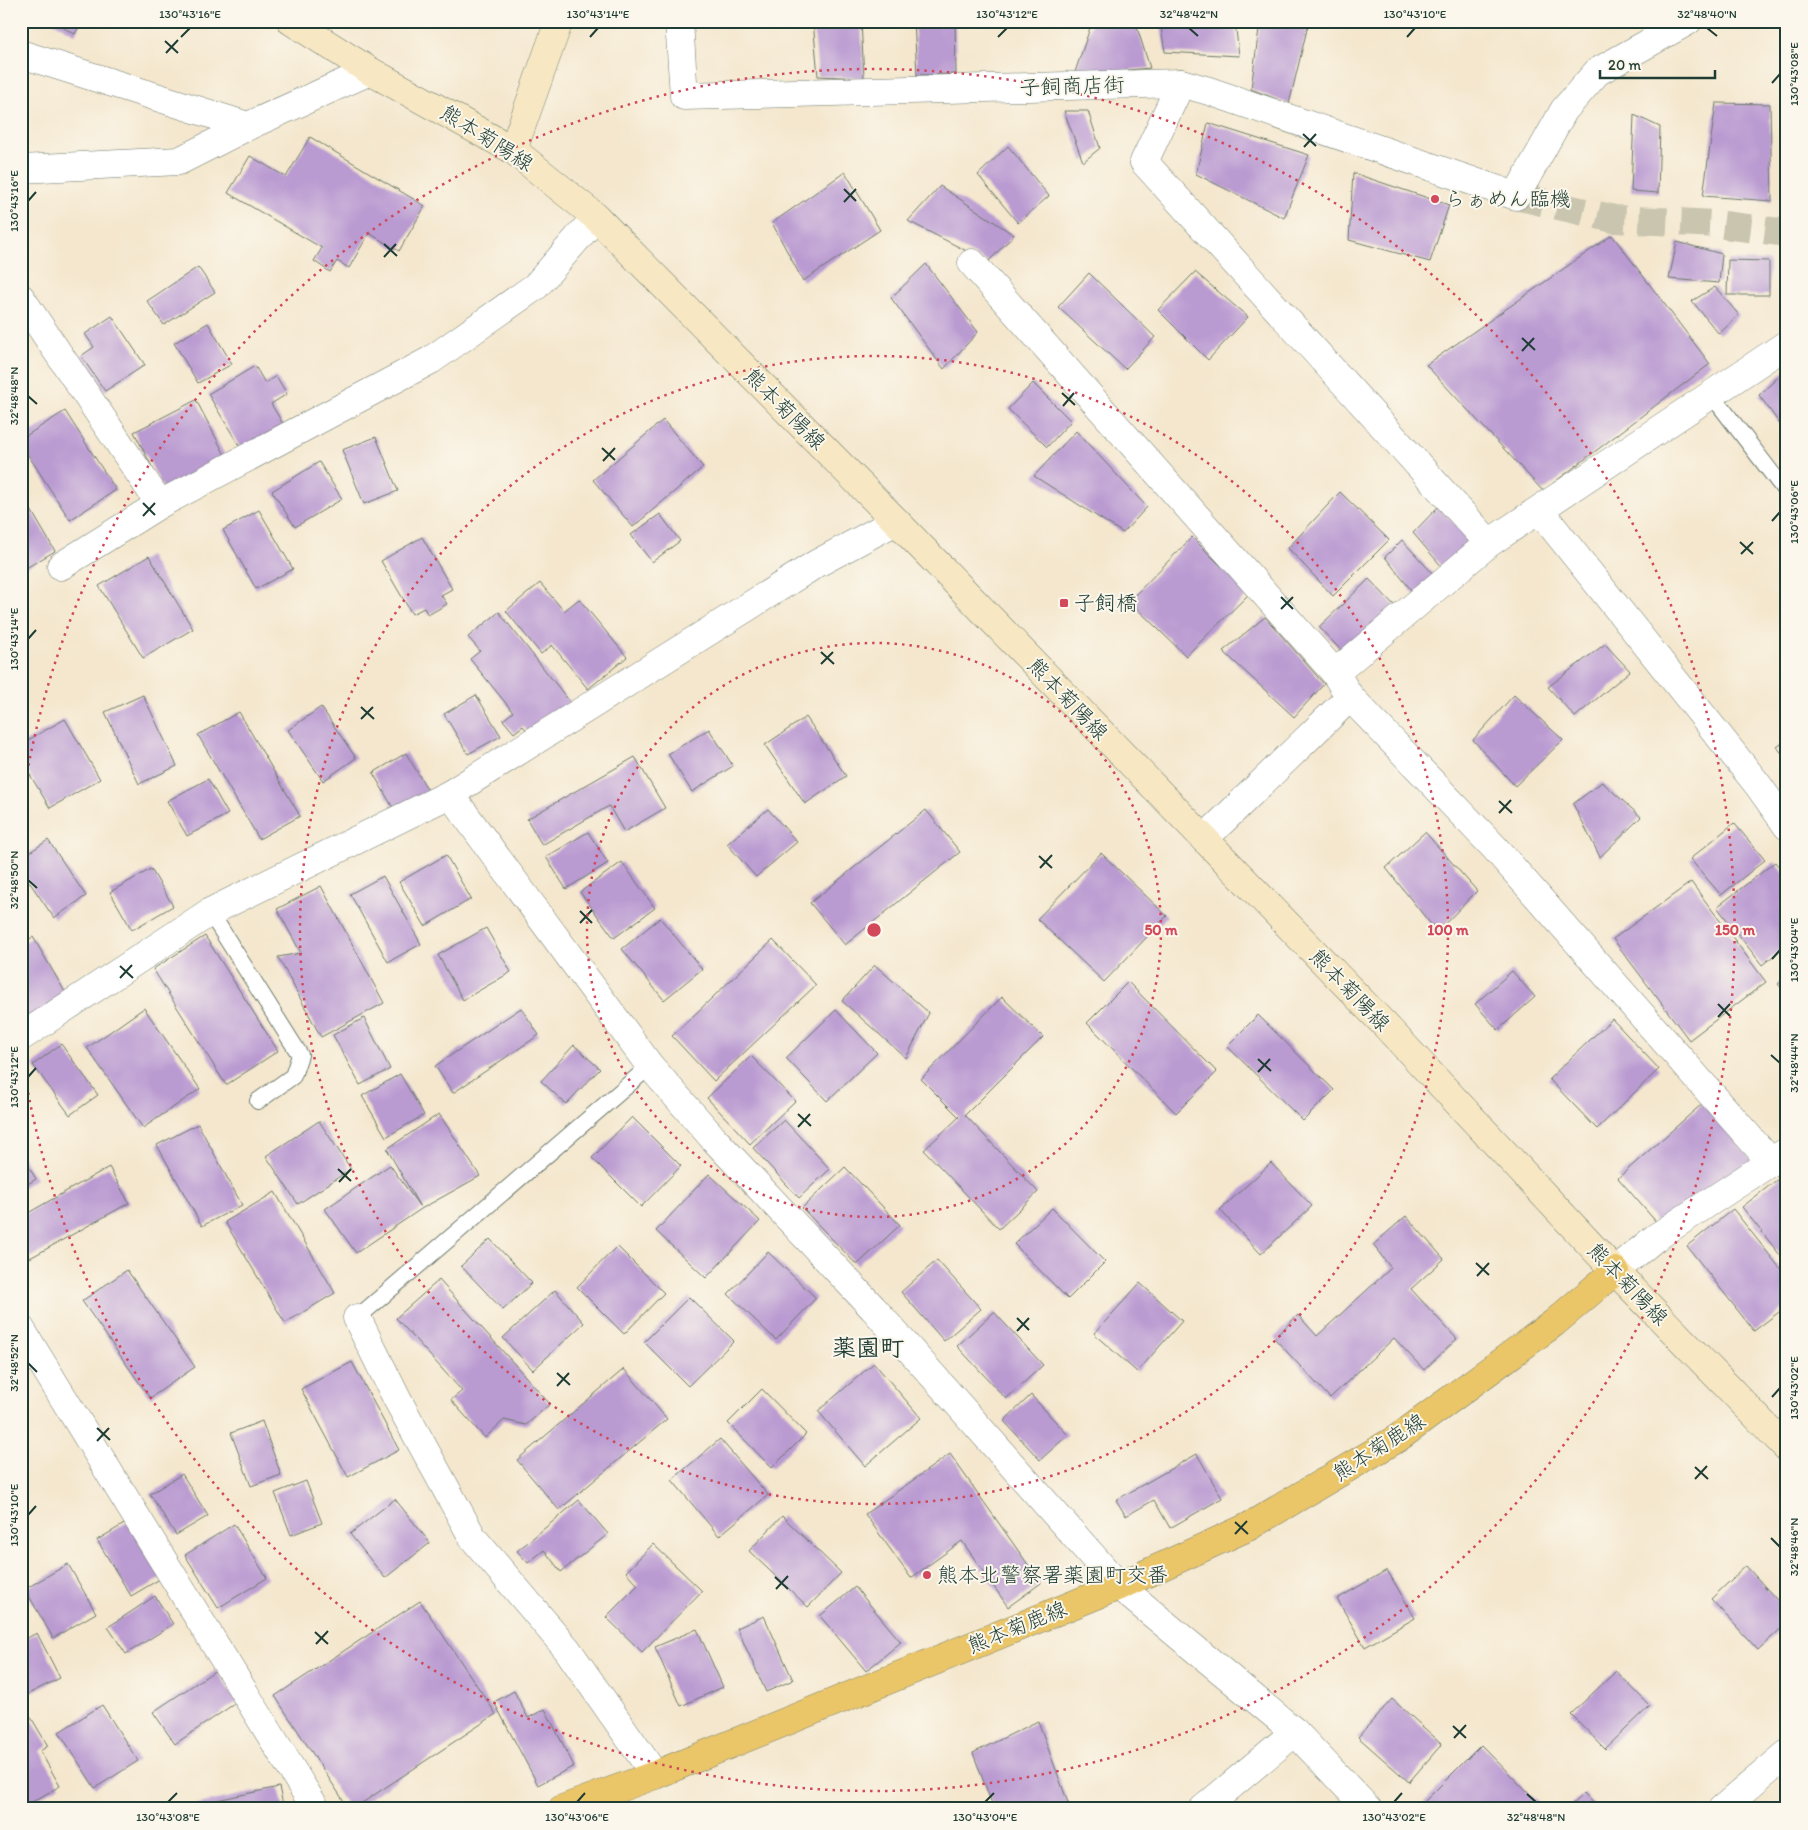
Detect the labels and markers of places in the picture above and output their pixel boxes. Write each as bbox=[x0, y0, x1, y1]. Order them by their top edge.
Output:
place label: らぁめん臨機 bbox=[1445, 186, 1571, 211]
marker: らぁめん臨機 bbox=[1429, 193, 1441, 205]
place label: 子飼橋 bbox=[1074, 590, 1137, 615]
marker: 子飼橋 bbox=[1058, 597, 1070, 609]
centre of rings bbox=[865, 921, 883, 939]
place label: 熊本北警察署薬園町交番 bbox=[937, 1562, 1168, 1587]
marker: 熊本北警察署薬園町交番 bbox=[921, 1569, 933, 1581]

